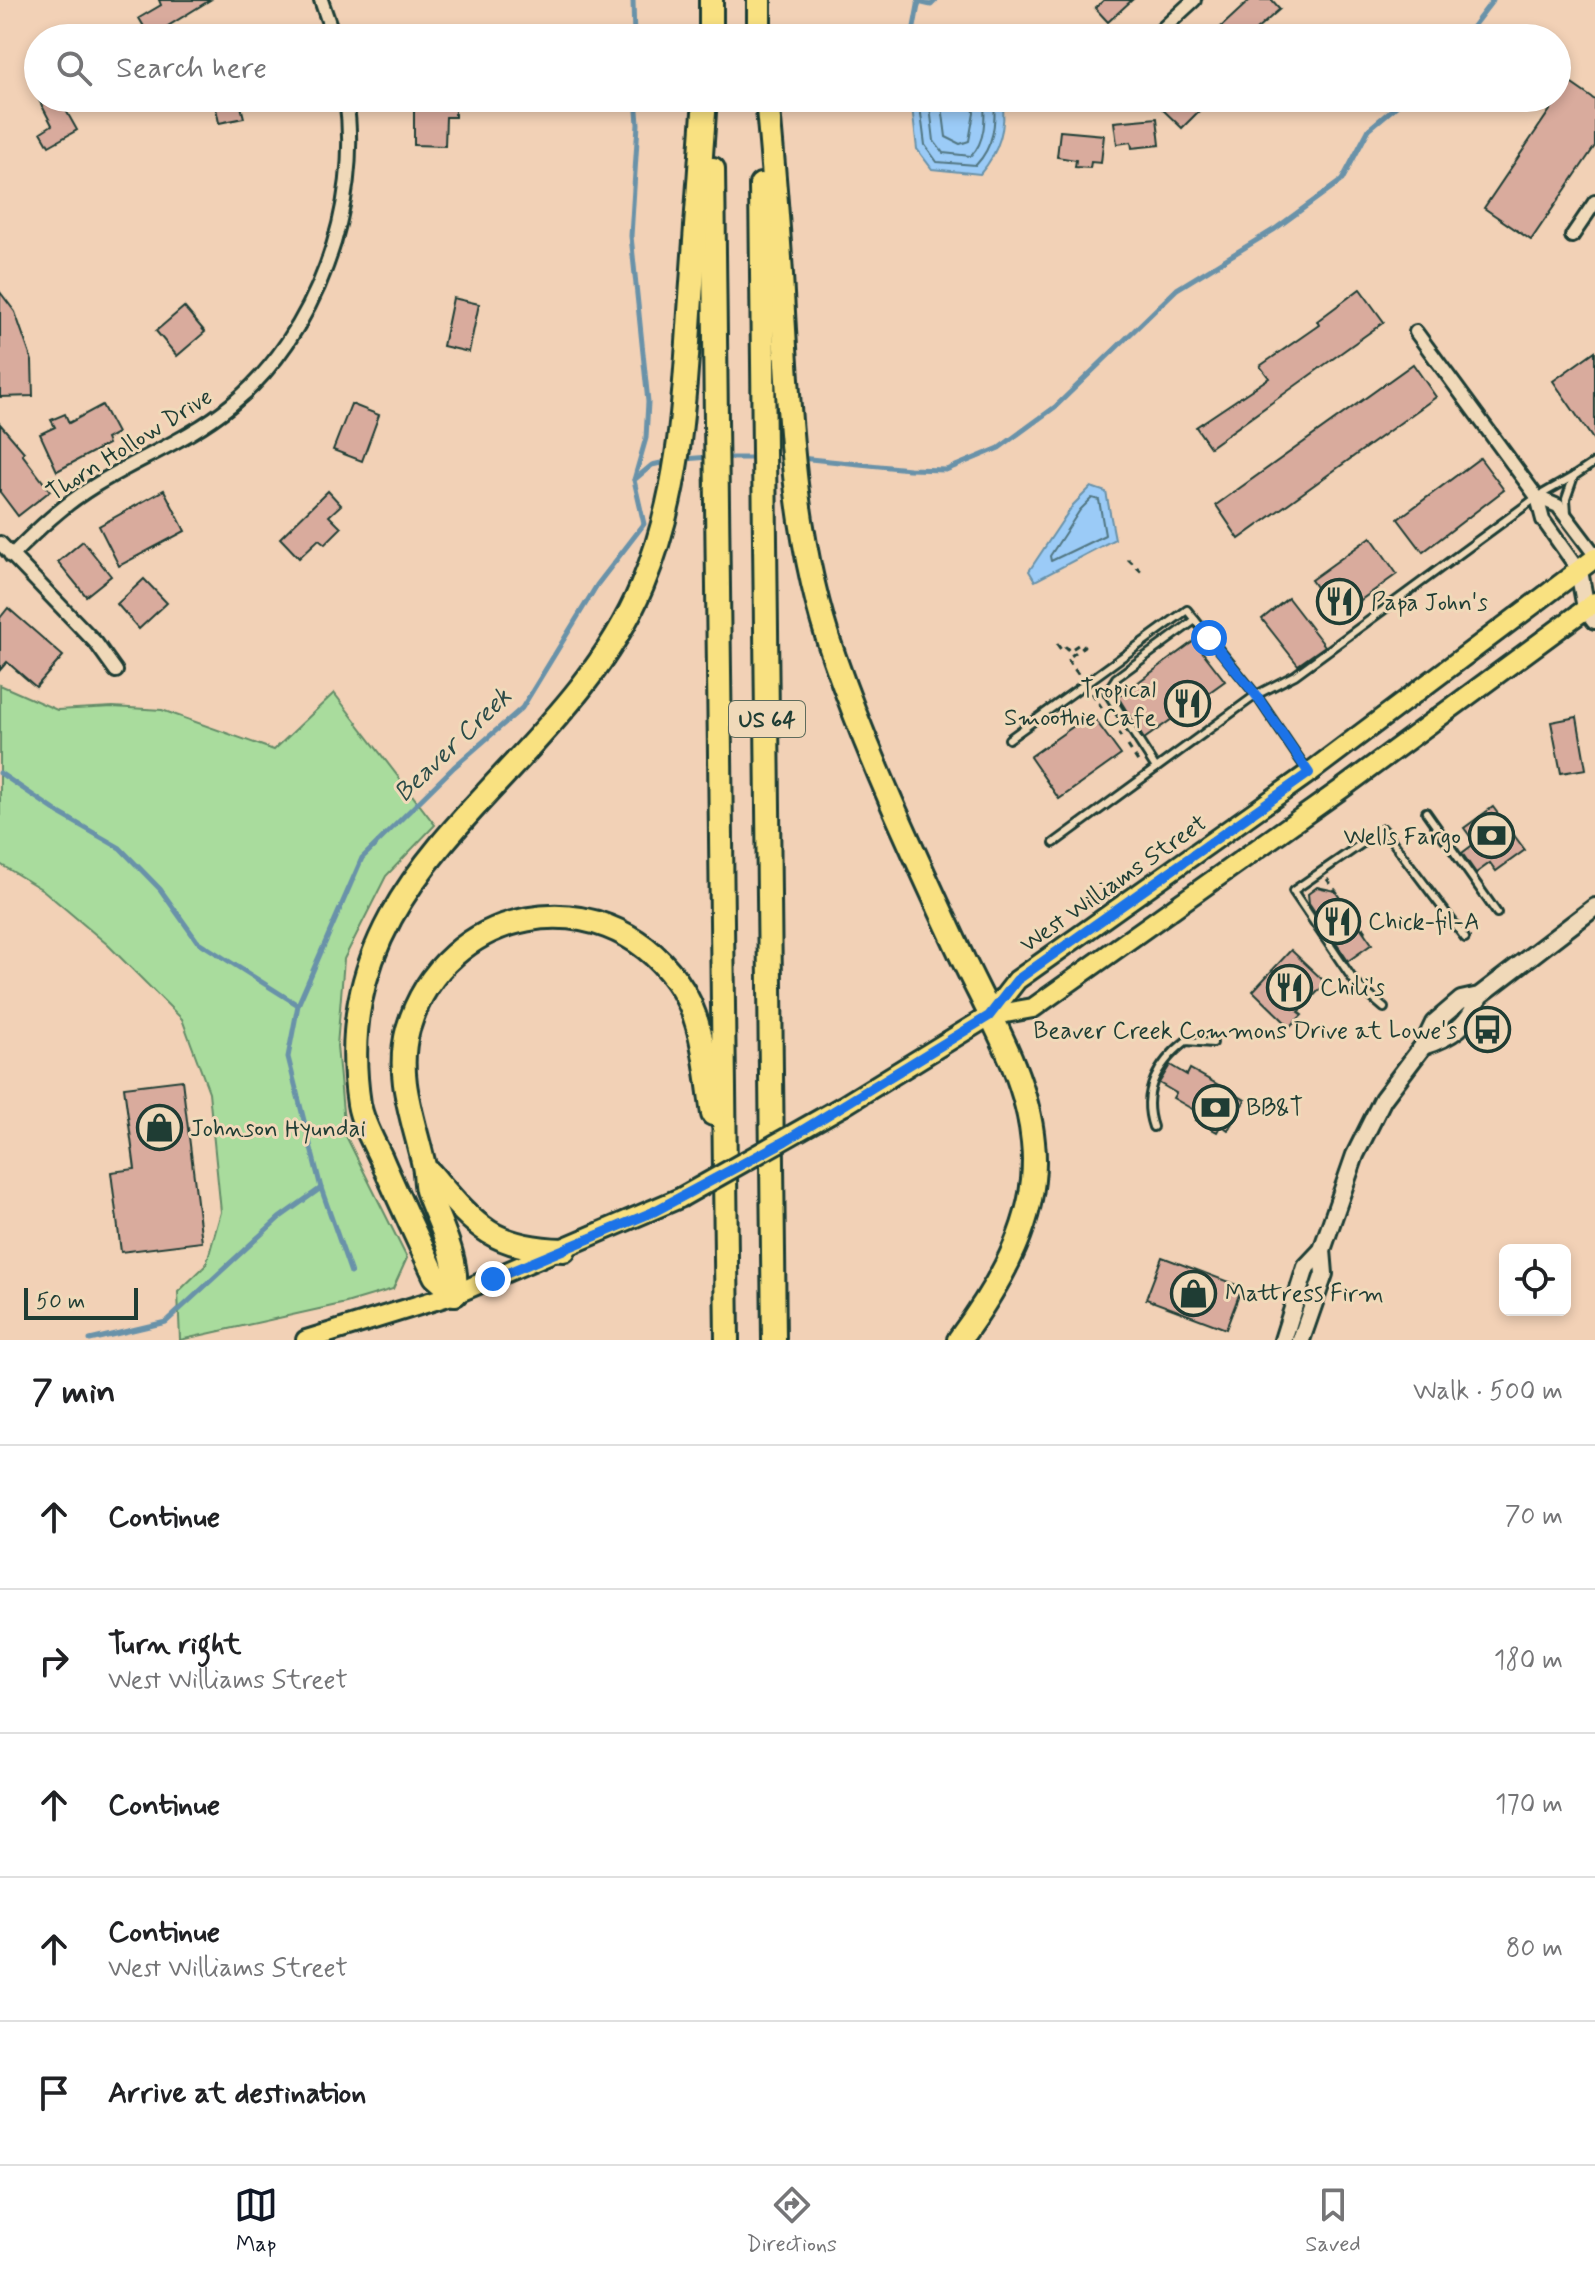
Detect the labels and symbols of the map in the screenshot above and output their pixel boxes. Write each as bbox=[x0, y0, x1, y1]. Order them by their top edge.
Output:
street label: Thorn Hollow Drive bbox=[41, 382, 219, 509]
restaurant icon: Papa John's bbox=[1316, 578, 1364, 626]
place label: Papa John's bbox=[1371, 588, 1488, 619]
route start bbox=[1191, 620, 1227, 656]
place label: Tropical Smoothie Cafe bbox=[1004, 675, 1156, 734]
restaurant icon: Tropical Smoothie Cafe bbox=[1163, 679, 1211, 727]
water label: Beaver Creek bbox=[387, 681, 520, 810]
road number: US 64 bbox=[729, 701, 805, 737]
street label: West Williams Street bbox=[1014, 808, 1213, 960]
bank icon: Wells Fargo bbox=[1468, 812, 1516, 860]
place label: Wells Fargo bbox=[1343, 822, 1461, 853]
restaurant icon: Chick-fil-A bbox=[1313, 897, 1361, 945]
place label: Chick-fil-A bbox=[1368, 907, 1480, 938]
restaurant icon: Chili's bbox=[1265, 963, 1313, 1011]
place label: Chili's bbox=[1320, 973, 1385, 1004]
bus stop icon: Beaver Creek Commons Drive at Lowe's bbox=[1464, 1006, 1512, 1054]
place label: Beaver Creek Commons Drive at Lowe's bbox=[1033, 1016, 1457, 1047]
bank icon: BB&T bbox=[1191, 1083, 1239, 1131]
place label: BB&T bbox=[1246, 1093, 1304, 1124]
shop icon: Johnson Hyundai bbox=[135, 1104, 183, 1152]
place label: Johnson Hyundai bbox=[190, 1114, 366, 1145]
route end bbox=[475, 1261, 511, 1297]
shop icon: Mattress Firm bbox=[1170, 1269, 1218, 1317]
place label: Mattress Firm bbox=[1225, 1279, 1384, 1310]
scale bar bbox=[24, 1284, 138, 1320]

